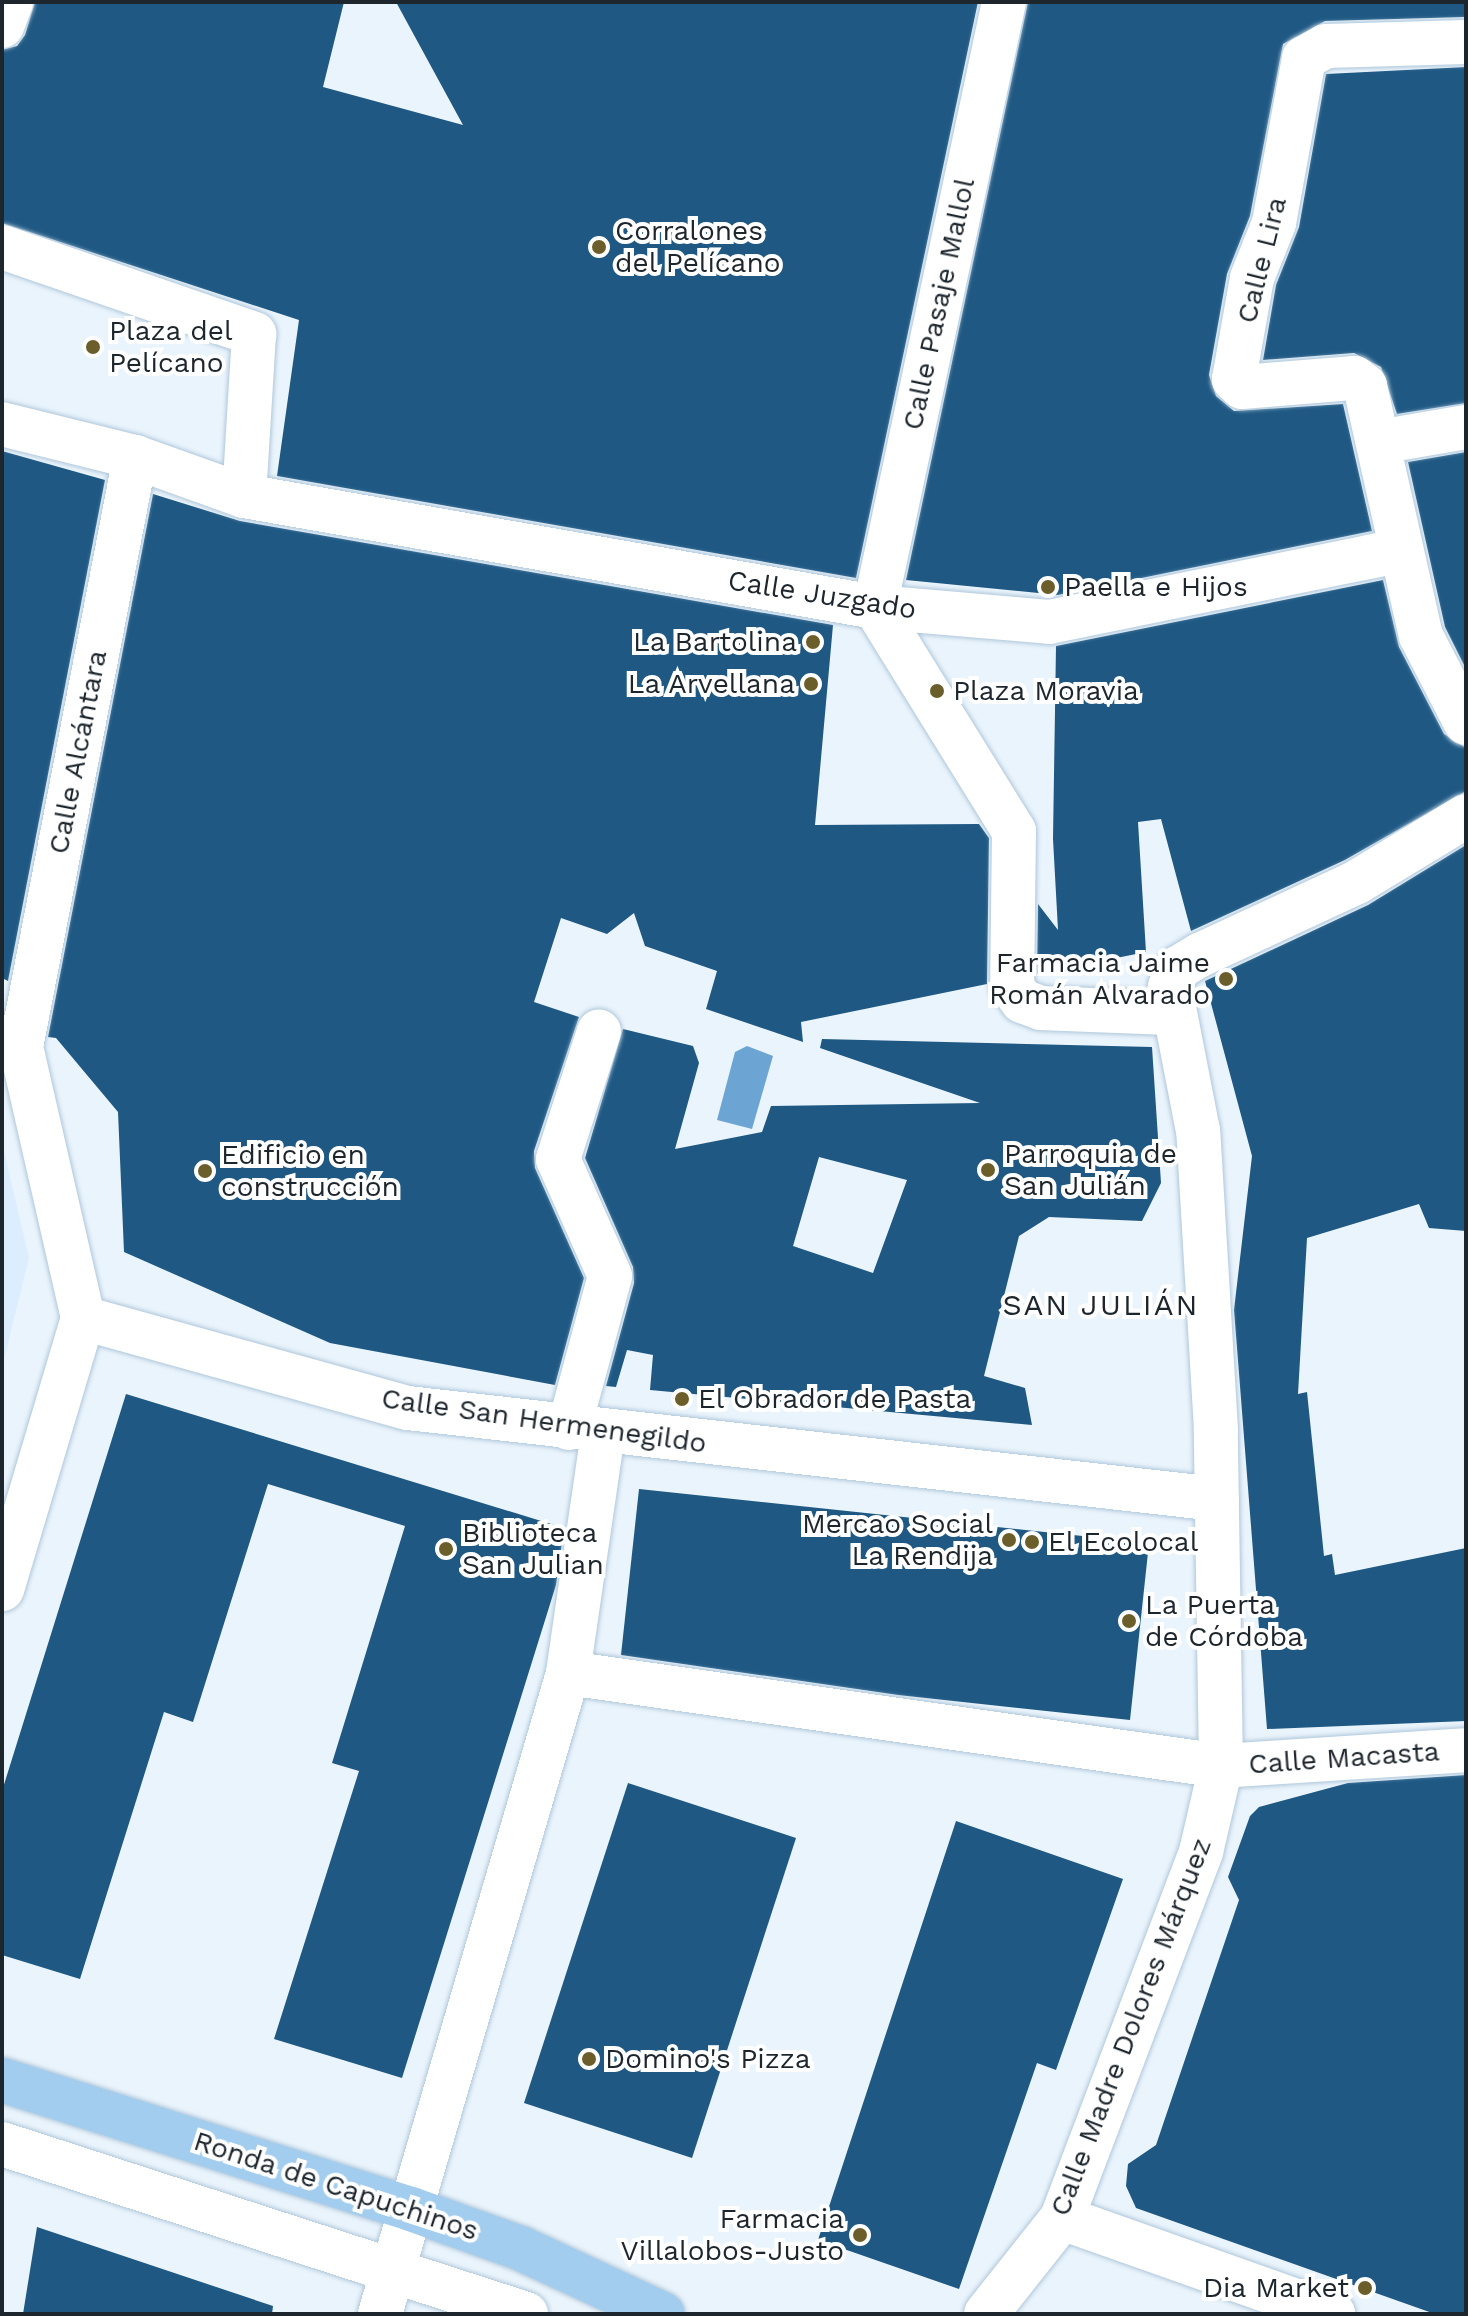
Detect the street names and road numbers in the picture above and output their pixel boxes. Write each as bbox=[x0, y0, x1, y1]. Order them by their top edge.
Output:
street label: Calle Pasaje Mallol bbox=[896, 175, 982, 433]
street label: Calle Lira bbox=[1230, 193, 1294, 327]
street label: Calle Juzgado bbox=[725, 563, 919, 627]
street label: Calle Alcántara bbox=[42, 647, 114, 857]
street label: Calle San Hermenegildo bbox=[379, 1382, 709, 1460]
street label: Calle Macasta bbox=[1247, 1735, 1441, 1781]
street label: Calle Madre Dolores Márquez bbox=[1043, 1833, 1219, 2221]
street label: Ronda de Capuchinos bbox=[189, 2124, 483, 2248]

